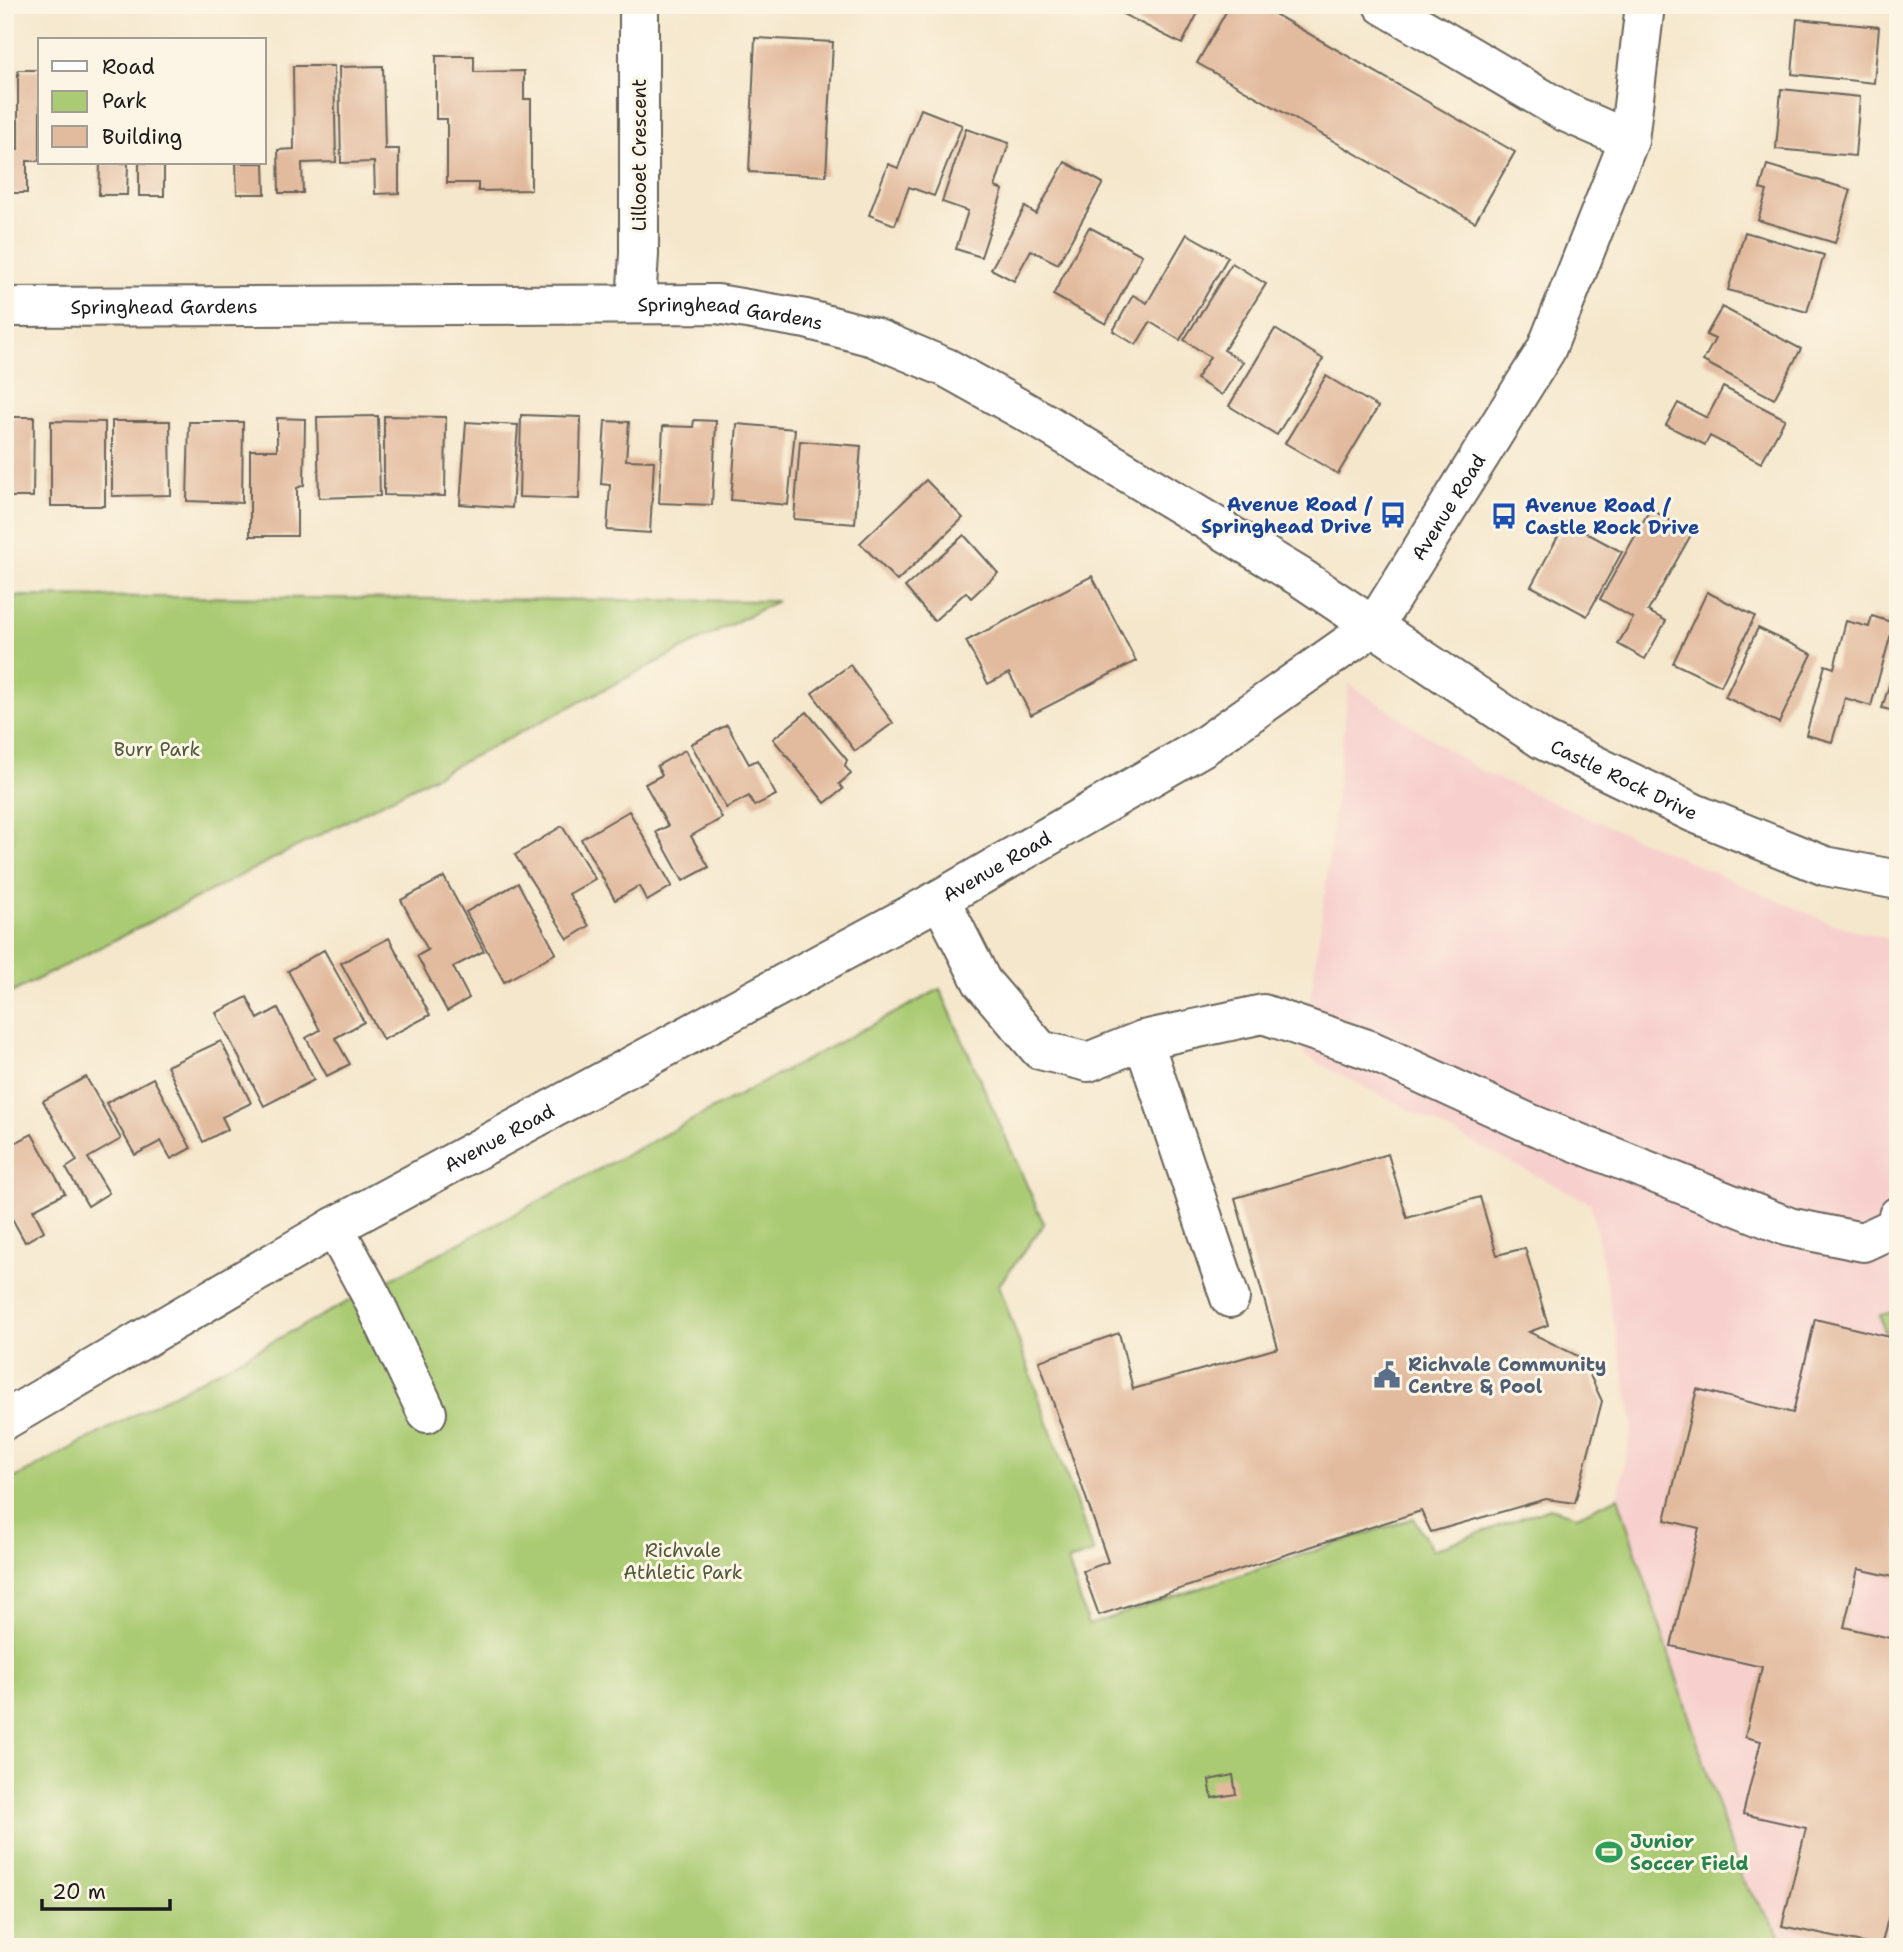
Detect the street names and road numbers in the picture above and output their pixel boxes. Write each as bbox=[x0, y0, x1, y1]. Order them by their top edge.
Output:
street label: Lillooet Crescent bbox=[627, 79, 652, 231]
street label: Springhead Gardens bbox=[637, 292, 826, 336]
street label: Springhead Gardens bbox=[70, 293, 258, 319]
street label: Avenue Road bbox=[1406, 449, 1491, 565]
street label: Castle Rock Drive bbox=[1547, 733, 1702, 825]
street label: Avenue Road bbox=[938, 825, 1055, 907]
street label: Avenue Road bbox=[440, 1098, 558, 1178]

